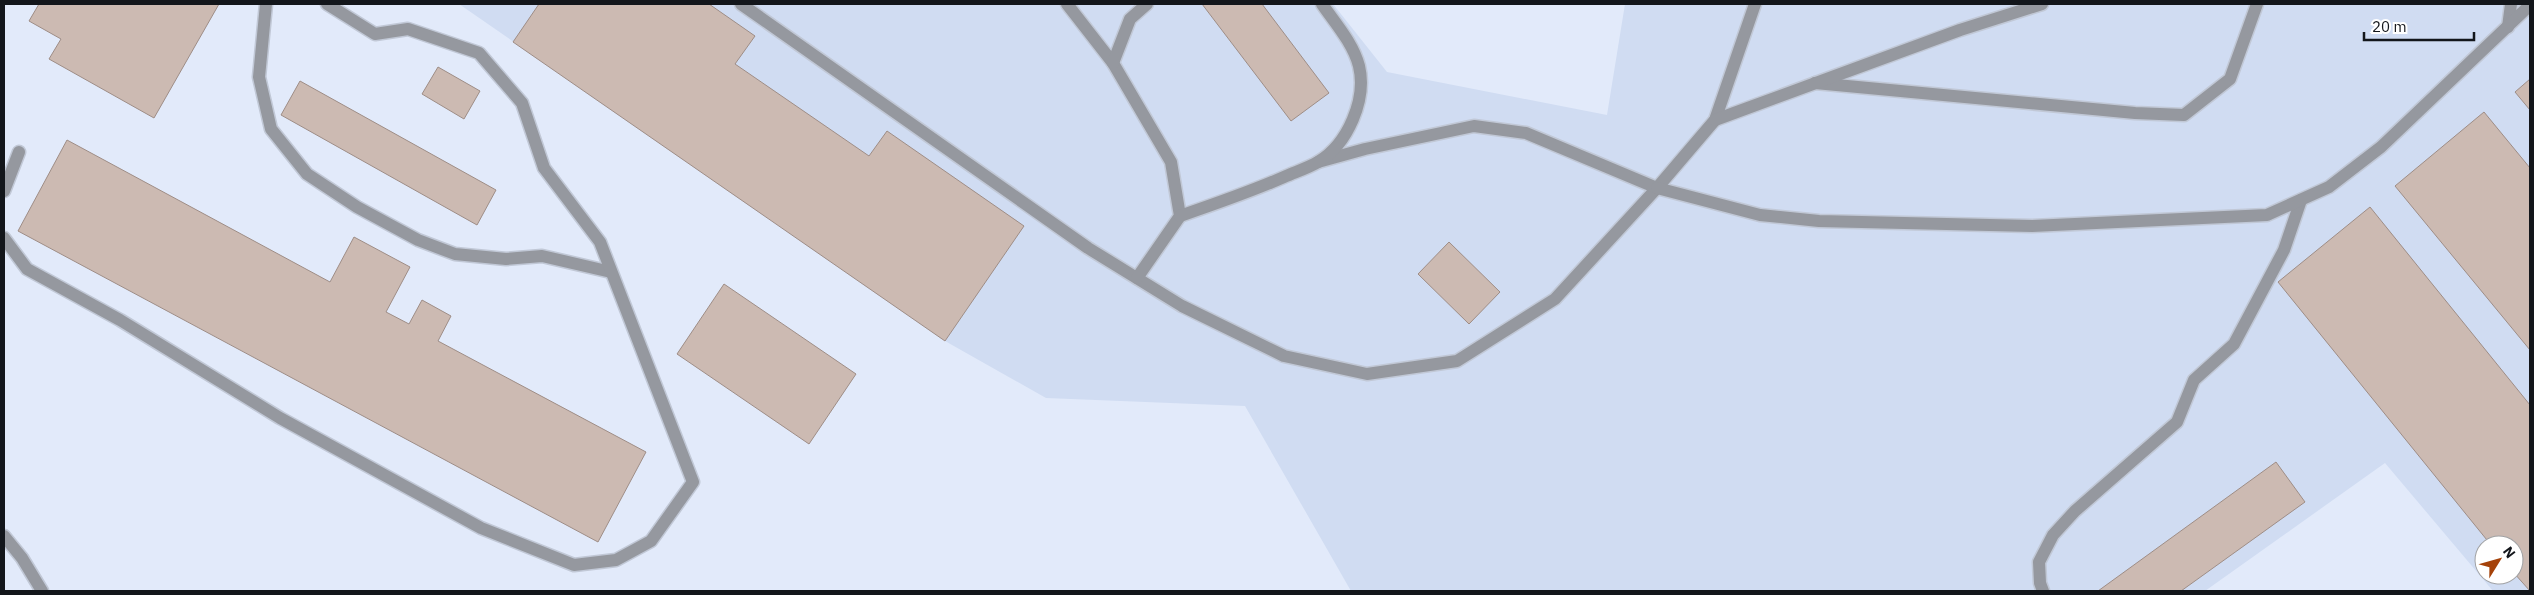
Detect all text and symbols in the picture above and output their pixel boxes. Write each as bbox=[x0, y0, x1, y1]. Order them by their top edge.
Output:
scale bar bbox=[2364, 10, 2474, 42]
text: 20 m bbox=[2372, 17, 2407, 36]
north arrow bbox=[2474, 535, 2524, 585]
text: N bbox=[2499, 543, 2520, 562]

